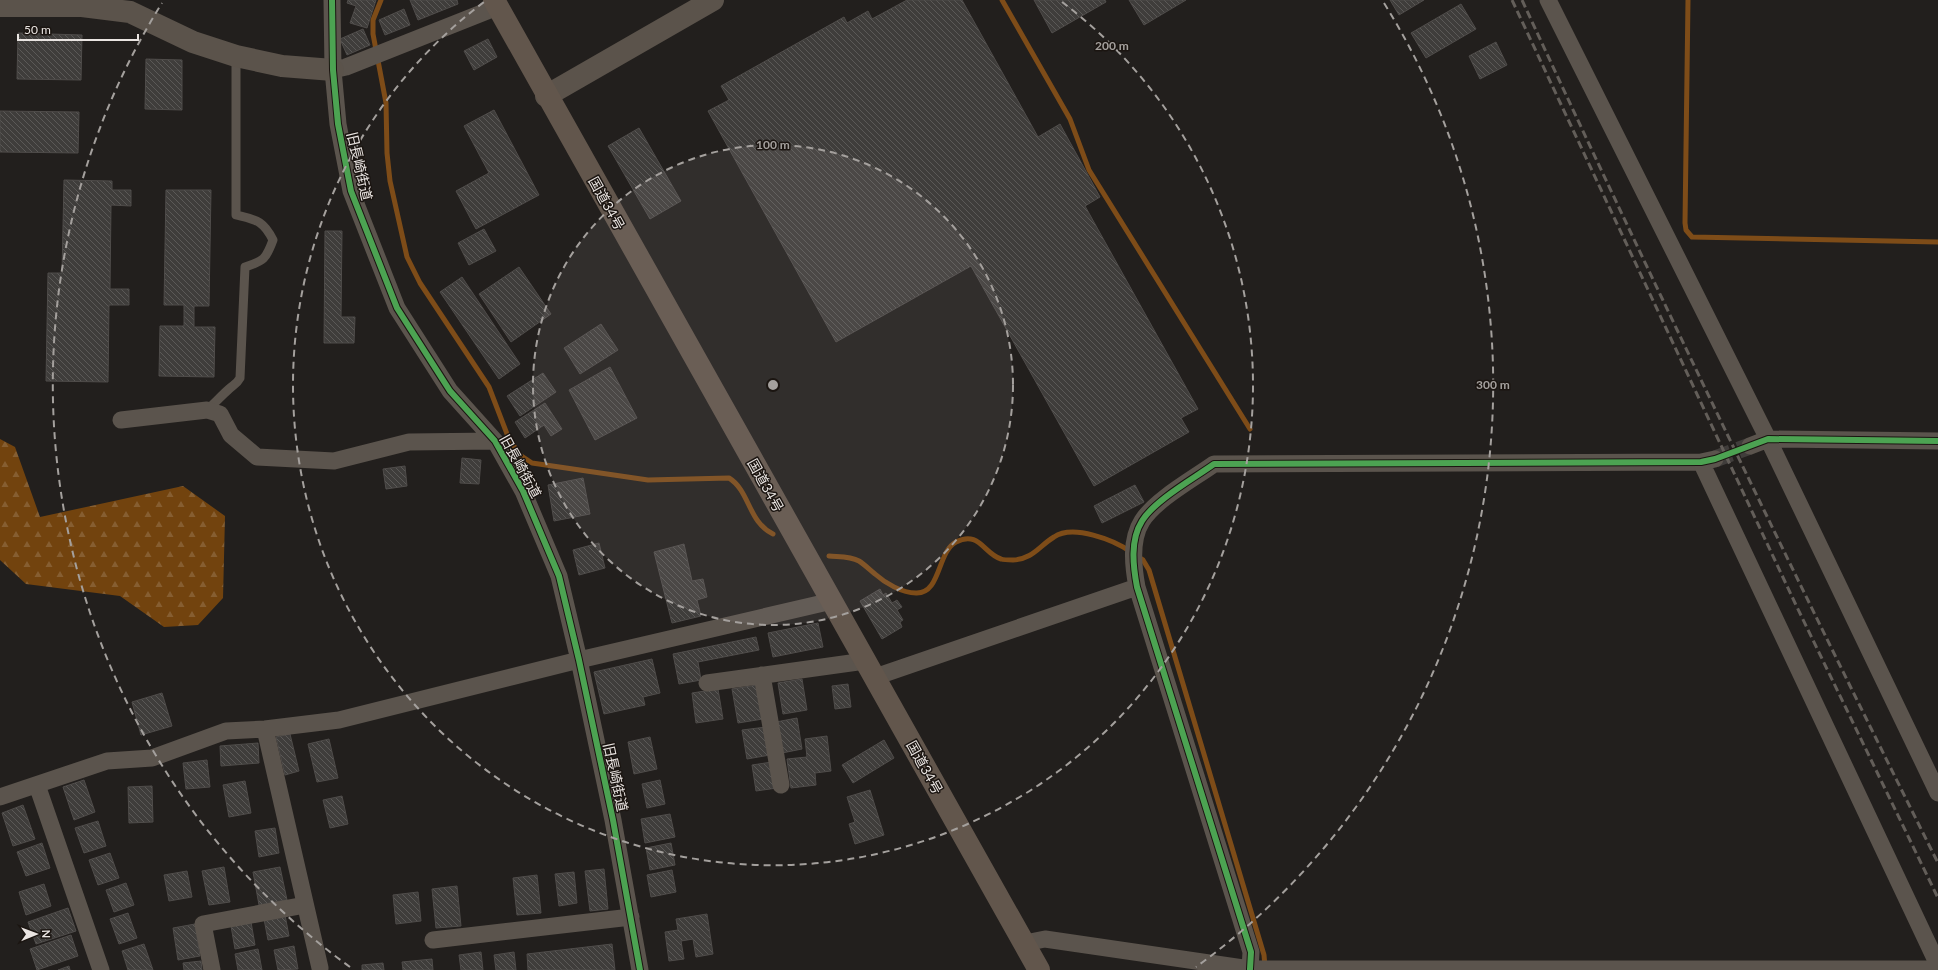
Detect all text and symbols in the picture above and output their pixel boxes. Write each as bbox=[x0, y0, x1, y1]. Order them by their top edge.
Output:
scale bar bbox=[18, 16, 138, 42]
text: 50 m bbox=[24, 22, 51, 37]
text: 200 m bbox=[1095, 38, 1129, 53]
street label: 旧長崎街道 bbox=[344, 130, 376, 202]
text: 100 m bbox=[756, 137, 790, 152]
street label: 国道34号 bbox=[585, 173, 629, 233]
text: 300 m bbox=[1476, 377, 1510, 392]
centre of rings bbox=[766, 378, 780, 392]
street label: 旧長崎街道 bbox=[497, 431, 545, 501]
street label: 国道34号 bbox=[744, 455, 788, 515]
street label: 国道34号 bbox=[903, 737, 947, 797]
street label: 旧長崎街道 bbox=[600, 741, 632, 813]
north arrow bbox=[16, 914, 56, 954]
text: N bbox=[40, 929, 53, 938]

